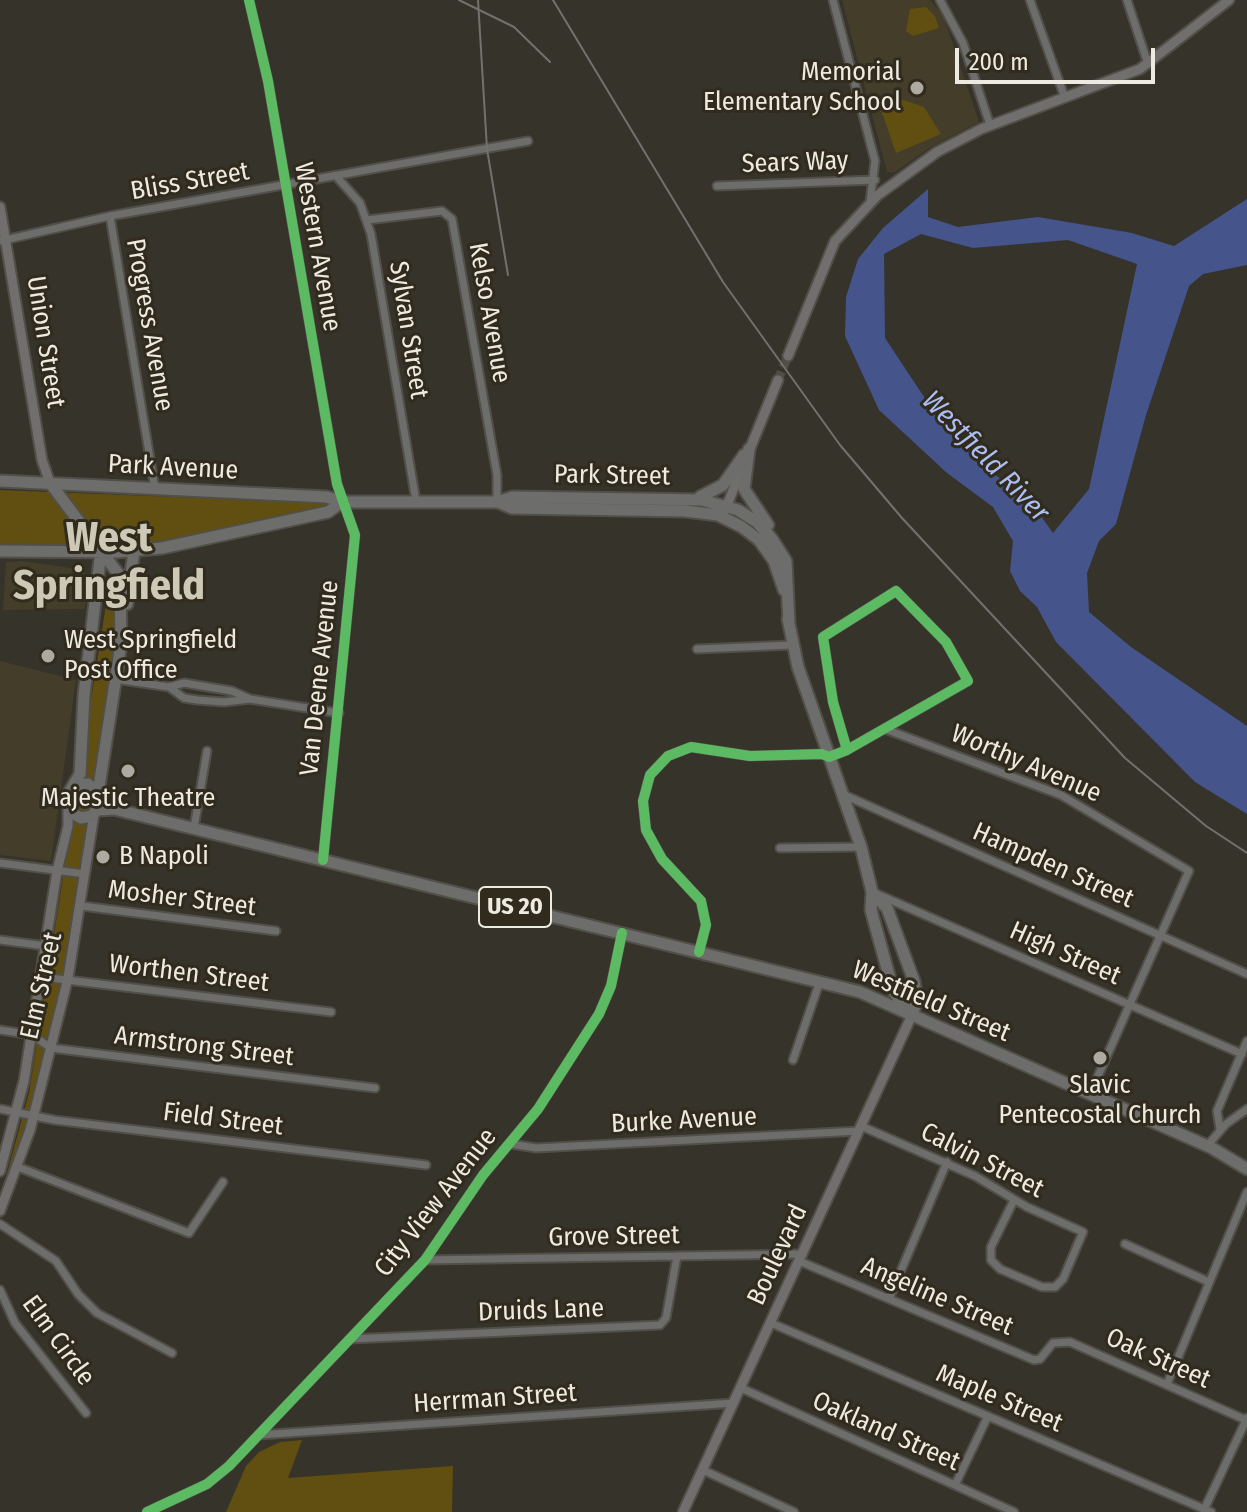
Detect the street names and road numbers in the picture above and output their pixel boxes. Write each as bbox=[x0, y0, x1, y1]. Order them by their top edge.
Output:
street label: Sears Way bbox=[741, 146, 849, 180]
street label: Bliss Street bbox=[128, 156, 252, 208]
street label: Western Avenue bbox=[287, 160, 347, 334]
street label: Progress Avenue bbox=[118, 236, 180, 414]
street label: Kelso Avenue bbox=[461, 240, 517, 386]
street label: Sylvan Street bbox=[382, 259, 434, 401]
street label: Union Street bbox=[19, 274, 71, 410]
street label: Park Avenue bbox=[107, 449, 239, 487]
street label: Park Street bbox=[554, 459, 670, 493]
street label: Van Deene Avenue bbox=[294, 579, 346, 777]
street label: Worthy Avenue bbox=[946, 718, 1106, 810]
street label: Hampden Street bbox=[968, 817, 1138, 915]
street label: Mosher Street bbox=[106, 874, 258, 924]
road number: US 20 bbox=[479, 887, 551, 927]
street label: High Street bbox=[1005, 916, 1125, 992]
street label: Elm Street bbox=[15, 929, 69, 1043]
street label: Worthen Street bbox=[107, 949, 271, 999]
street label: Westfield Street bbox=[847, 955, 1015, 1049]
street label: Armstrong Street bbox=[113, 1021, 295, 1073]
street label: Field Street bbox=[161, 1097, 285, 1143]
street label: Burke Avenue bbox=[610, 1102, 758, 1140]
street label: Calvin Street bbox=[915, 1117, 1049, 1205]
street label: City View Avenue bbox=[368, 1123, 504, 1283]
street label: Boulevard bbox=[741, 1200, 815, 1310]
street label: Grove Street bbox=[548, 1220, 680, 1254]
street label: Angeline Street bbox=[856, 1251, 1018, 1343]
street label: Elm Circle bbox=[15, 1290, 101, 1392]
street label: Druids Lane bbox=[477, 1293, 605, 1329]
street label: Oak Street bbox=[1101, 1322, 1215, 1396]
street label: Maple Street bbox=[931, 1358, 1067, 1440]
street label: Herrman Street bbox=[412, 1378, 578, 1420]
street label: Oakland Street bbox=[807, 1386, 965, 1478]

